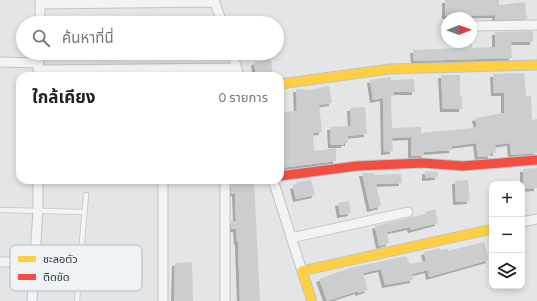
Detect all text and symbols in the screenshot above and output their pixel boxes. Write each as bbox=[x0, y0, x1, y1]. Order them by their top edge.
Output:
north arrow bbox=[441, 12, 477, 48]
search box bbox=[16, 16, 284, 60]
icon: search bbox=[30, 27, 52, 49]
text: ค้นหาที่นี่ bbox=[62, 29, 114, 47]
text: ใกล้เคียง bbox=[32, 87, 95, 107]
text: 0 รายการ bbox=[218, 90, 268, 105]
map controls bbox=[489, 181, 525, 289]
button: + bbox=[489, 181, 525, 217]
button: − bbox=[489, 217, 525, 253]
legend bbox=[10, 245, 142, 291]
text: ชะลอตัว bbox=[43, 253, 78, 266]
button: layers bbox=[489, 253, 525, 289]
text: ติดขัด bbox=[43, 271, 70, 284]

